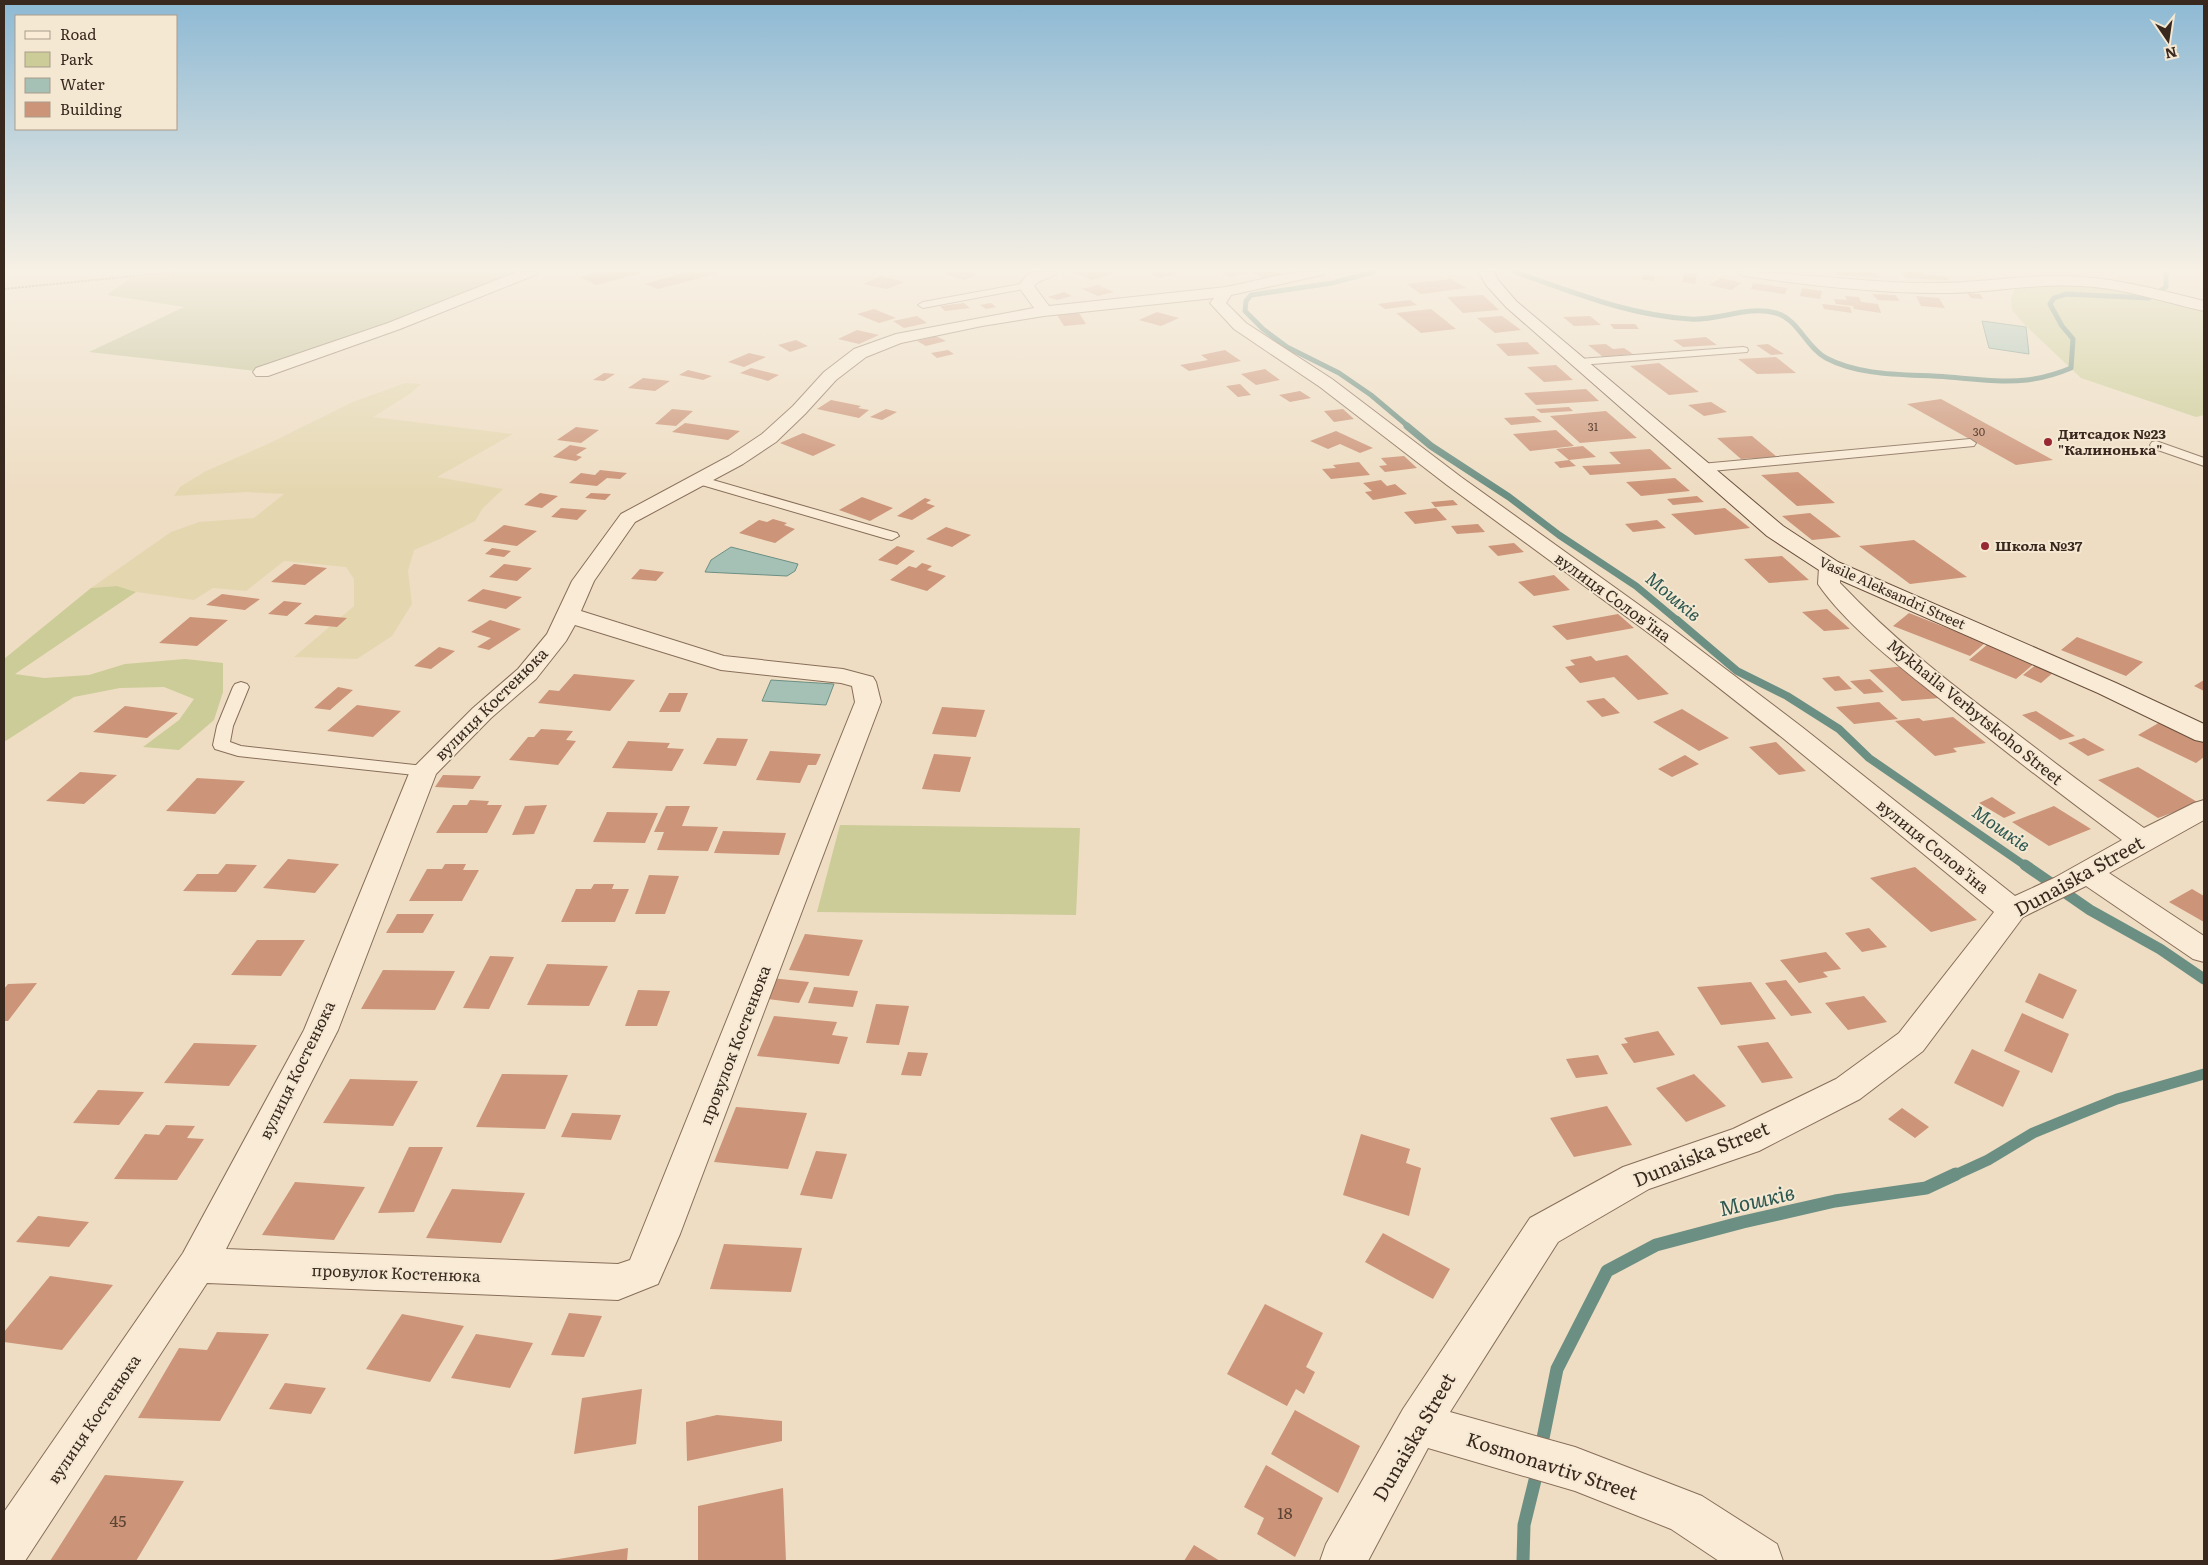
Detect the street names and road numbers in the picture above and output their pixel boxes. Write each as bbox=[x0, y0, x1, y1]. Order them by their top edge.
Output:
street label: вулиця Солов'їна bbox=[1550, 546, 1677, 647]
street label: Vasile Aleksandri Street bbox=[1816, 551, 1969, 634]
street label: Mykhaila Verbytskoho Street bbox=[1883, 633, 2069, 790]
street label: вулиця Костенюка bbox=[428, 641, 553, 765]
street label: вулиця Солов'їна bbox=[1872, 792, 1996, 899]
street label: Dunaiska Street bbox=[2009, 828, 2149, 922]
street label: провулок Костенюка bbox=[693, 961, 776, 1128]
street label: вулиця Костенюка bbox=[252, 996, 340, 1143]
street label: Dunaiska Street bbox=[1628, 1113, 1773, 1193]
street label: провулок Костенюка bbox=[311, 1257, 481, 1287]
street label: вулиця Костенюка bbox=[41, 1349, 146, 1488]
street label: Dunaiska Street bbox=[1365, 1367, 1461, 1506]
street label: Kosmonavtiv Street bbox=[1463, 1424, 1642, 1506]

